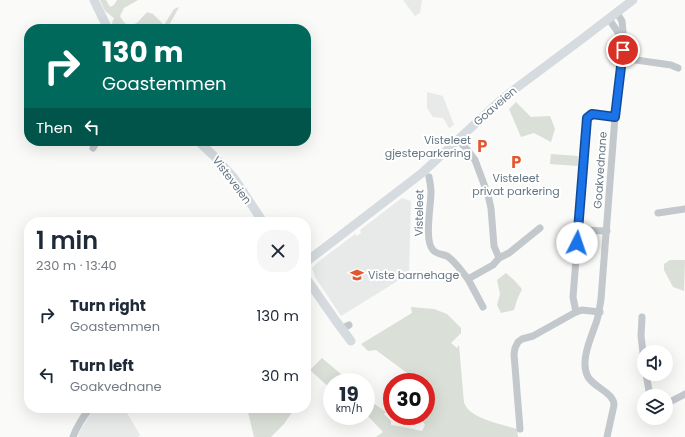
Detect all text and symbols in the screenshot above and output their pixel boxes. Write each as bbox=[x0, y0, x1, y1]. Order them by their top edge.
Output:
text: 130 m bbox=[102, 33, 183, 72]
pin bbox=[606, 33, 640, 67]
icon: arrive bbox=[612, 39, 634, 61]
icon: right bbox=[36, 40, 88, 92]
text: Goastemmen bbox=[102, 71, 227, 96]
street label: Goaveien bbox=[470, 83, 520, 129]
icon: left bbox=[81, 116, 103, 138]
text: Then bbox=[36, 117, 73, 138]
street label: Goakvednane bbox=[589, 131, 611, 209]
place label: Visteleet gjesteparkering bbox=[385, 132, 471, 161]
parking icon: Visteleet gjesteparkering bbox=[474, 138, 490, 154]
street label: Visteveien bbox=[209, 153, 255, 207]
parking icon: Visteleet privat parkering bbox=[508, 154, 524, 170]
place label: Visteleet privat parkering bbox=[472, 170, 560, 199]
street label: Visteleet bbox=[411, 189, 427, 237]
position arrow bbox=[556, 222, 598, 264]
text: 1 min bbox=[36, 224, 98, 257]
button: close bbox=[257, 230, 299, 272]
text: 230 m · 13:40 bbox=[36, 256, 117, 275]
school or university icon: Viste barnehage bbox=[349, 267, 365, 283]
place label: Viste barnehage bbox=[368, 267, 459, 283]
text: Turn right bbox=[70, 295, 146, 316]
icon: right bbox=[36, 304, 58, 326]
text: 130 m bbox=[256, 305, 299, 326]
text: Goastemmen bbox=[70, 317, 160, 336]
map controls bbox=[637, 345, 673, 425]
button: sound bbox=[637, 345, 673, 381]
text: Turn left bbox=[70, 355, 134, 376]
icon: left bbox=[36, 364, 58, 386]
text: 30 m bbox=[261, 365, 299, 386]
speed limit sign: 30 bbox=[383, 373, 435, 425]
text: Goakvednane bbox=[70, 377, 162, 396]
text: 19 bbox=[339, 380, 359, 408]
button: layers bbox=[637, 389, 673, 425]
text: km/h bbox=[336, 401, 362, 416]

